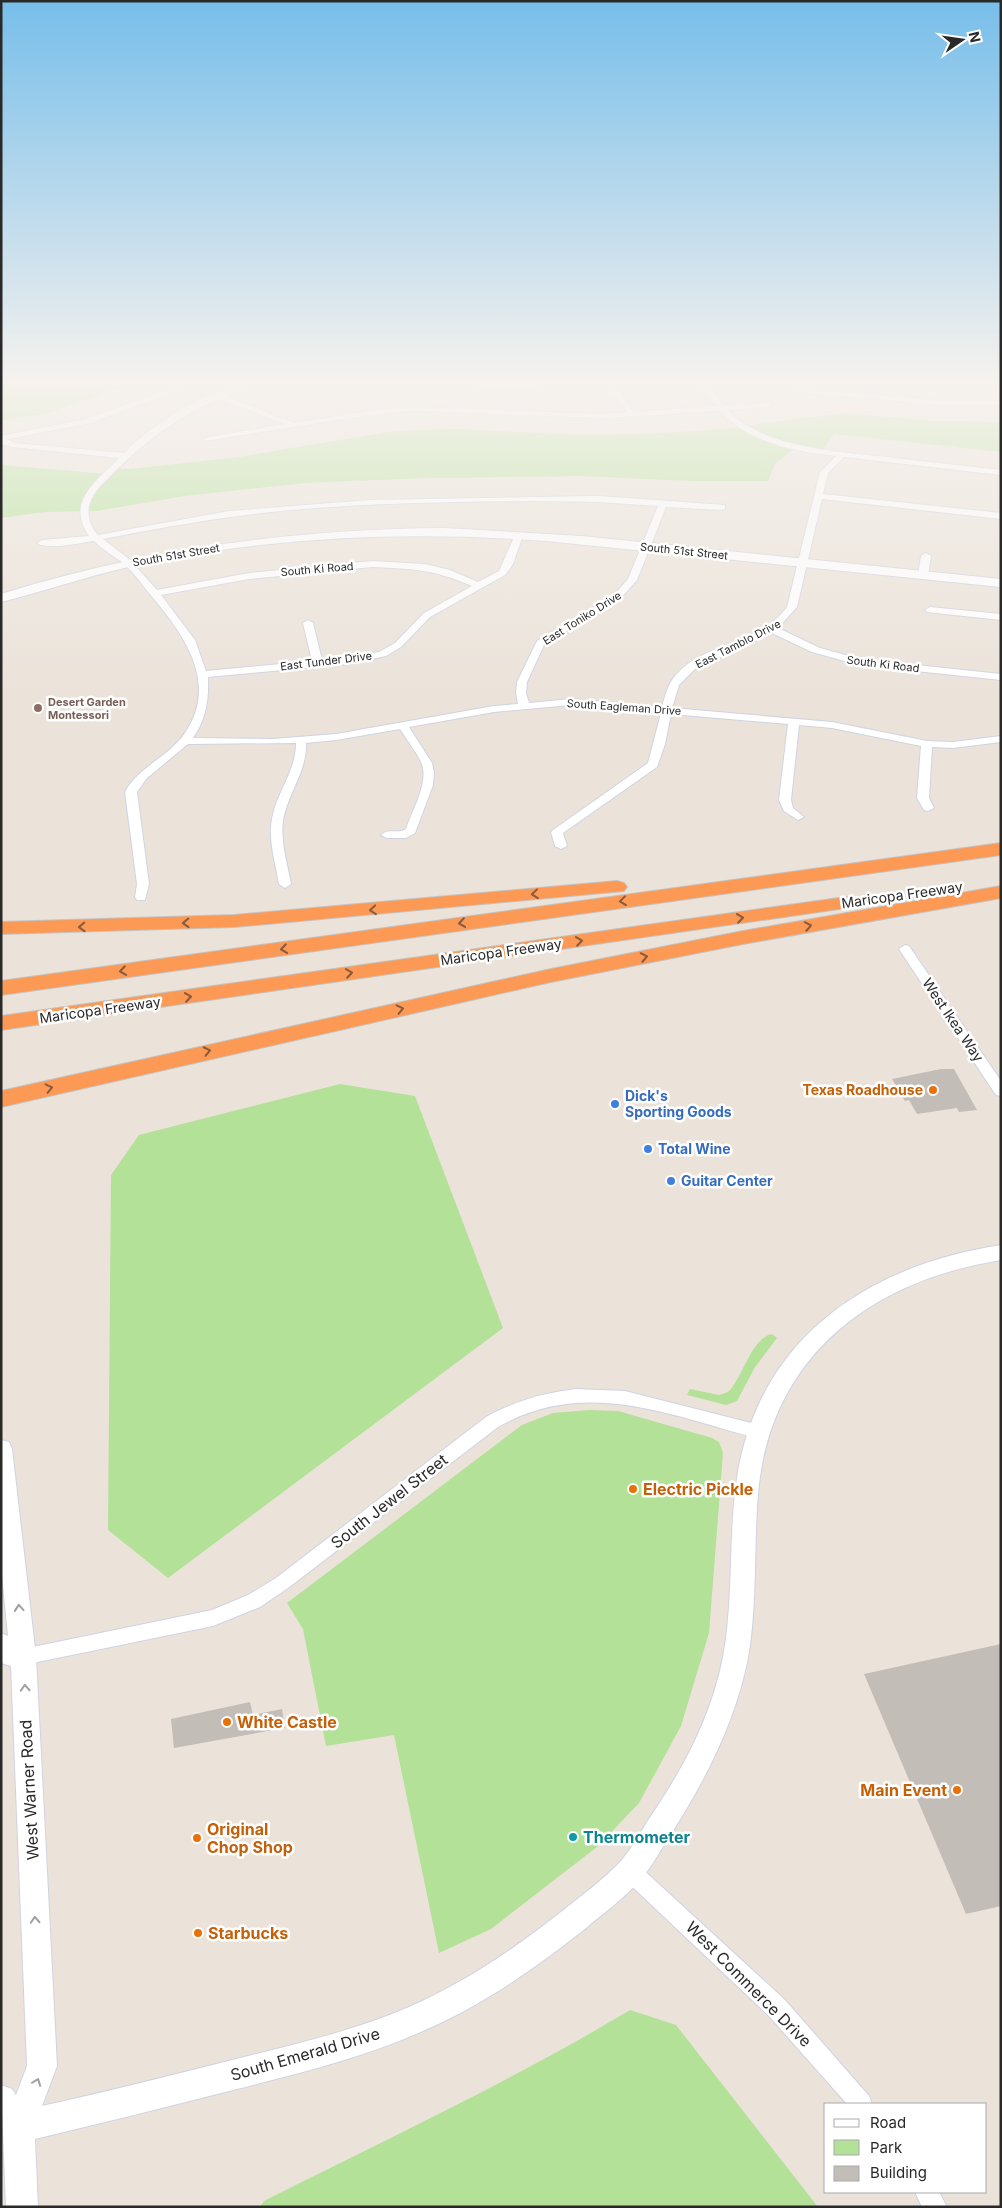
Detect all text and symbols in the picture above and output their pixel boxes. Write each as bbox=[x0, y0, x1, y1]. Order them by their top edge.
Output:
north arrow bbox=[937, 15, 987, 65]
text: N bbox=[966, 30, 985, 44]
street label: South 51st Street bbox=[639, 539, 729, 563]
street label: South 51st Street bbox=[131, 540, 221, 570]
street label: South Ki Road bbox=[280, 559, 354, 579]
street label: East Toniko Drive bbox=[540, 588, 624, 648]
street label: East Tamblo Drive bbox=[693, 616, 783, 672]
street label: East Tunder Drive bbox=[279, 648, 373, 674]
street label: South Ki Road bbox=[846, 653, 920, 675]
place label: Desert Garden Montessori bbox=[48, 695, 126, 722]
street label: South Eagleman Drive bbox=[566, 696, 682, 718]
marker: Desert Garden Montessori bbox=[32, 702, 44, 714]
street label: Maricopa Freeway bbox=[840, 878, 964, 911]
one-way arrow bbox=[531, 888, 539, 899]
one-way arrow bbox=[619, 895, 627, 906]
one-way arrow bbox=[369, 904, 377, 915]
one-way arrow bbox=[736, 913, 744, 924]
one-way arrow bbox=[181, 918, 189, 929]
one-way arrow bbox=[458, 918, 466, 928]
one-way arrow bbox=[77, 921, 85, 932]
one-way arrow bbox=[803, 921, 812, 931]
street label: Maricopa Freeway bbox=[439, 935, 563, 968]
one-way arrow bbox=[575, 936, 583, 947]
one-way arrow bbox=[280, 943, 288, 954]
one-way arrow bbox=[640, 952, 649, 963]
one-way arrow bbox=[119, 965, 127, 976]
one-way arrow bbox=[345, 969, 353, 979]
street label: West Ikea Way bbox=[919, 975, 988, 1065]
one-way arrow bbox=[185, 992, 193, 1003]
street label: Maricopa Freeway bbox=[38, 993, 162, 1026]
one-way arrow bbox=[395, 1004, 404, 1015]
one-way arrow bbox=[203, 1047, 211, 1057]
place label: Texas Roadhouse bbox=[802, 1081, 923, 1098]
one-way arrow bbox=[44, 1083, 53, 1094]
marker: Texas Roadhouse bbox=[927, 1084, 939, 1096]
place label: Dick's Sporting Goods bbox=[625, 1087, 732, 1120]
marker: Dick's Sporting Goods bbox=[609, 1098, 621, 1110]
place label: Total Wine bbox=[658, 1140, 731, 1157]
marker: Total Wine bbox=[642, 1143, 654, 1155]
place label: Guitar Center bbox=[681, 1172, 773, 1189]
marker: Guitar Center bbox=[665, 1175, 677, 1187]
street label: South Jewel Street bbox=[327, 1449, 451, 1553]
place label: Electric Pickle bbox=[643, 1479, 753, 1499]
marker: Electric Pickle bbox=[627, 1483, 639, 1495]
one-way arrow bbox=[13, 1604, 24, 1612]
one-way arrow bbox=[19, 1684, 30, 1692]
place label: White Castle bbox=[237, 1712, 337, 1732]
marker: White Castle bbox=[221, 1716, 233, 1728]
street label: West Warner Road bbox=[15, 1719, 43, 1861]
place label: Main Event bbox=[860, 1780, 947, 1800]
marker: Main Event bbox=[951, 1784, 963, 1796]
place label: Original Chop Shop bbox=[207, 1819, 293, 1857]
place label: Thermometer bbox=[583, 1827, 691, 1847]
marker: Thermometer bbox=[567, 1831, 579, 1843]
marker: Original Chop Shop bbox=[191, 1832, 203, 1844]
one-way arrow bbox=[30, 1916, 41, 1924]
street label: West Commerce Drive bbox=[682, 1917, 816, 2051]
place label: Starbucks bbox=[208, 1923, 288, 1943]
marker: Starbucks bbox=[192, 1927, 204, 1939]
street label: South Emerald Drive bbox=[228, 2023, 382, 2085]
one-way arrow bbox=[30, 2078, 41, 2087]
legend bbox=[824, 2103, 987, 2193]
text: Road bbox=[870, 2113, 906, 2132]
text: Park bbox=[870, 2138, 903, 2157]
text: Building bbox=[870, 2163, 927, 2182]

